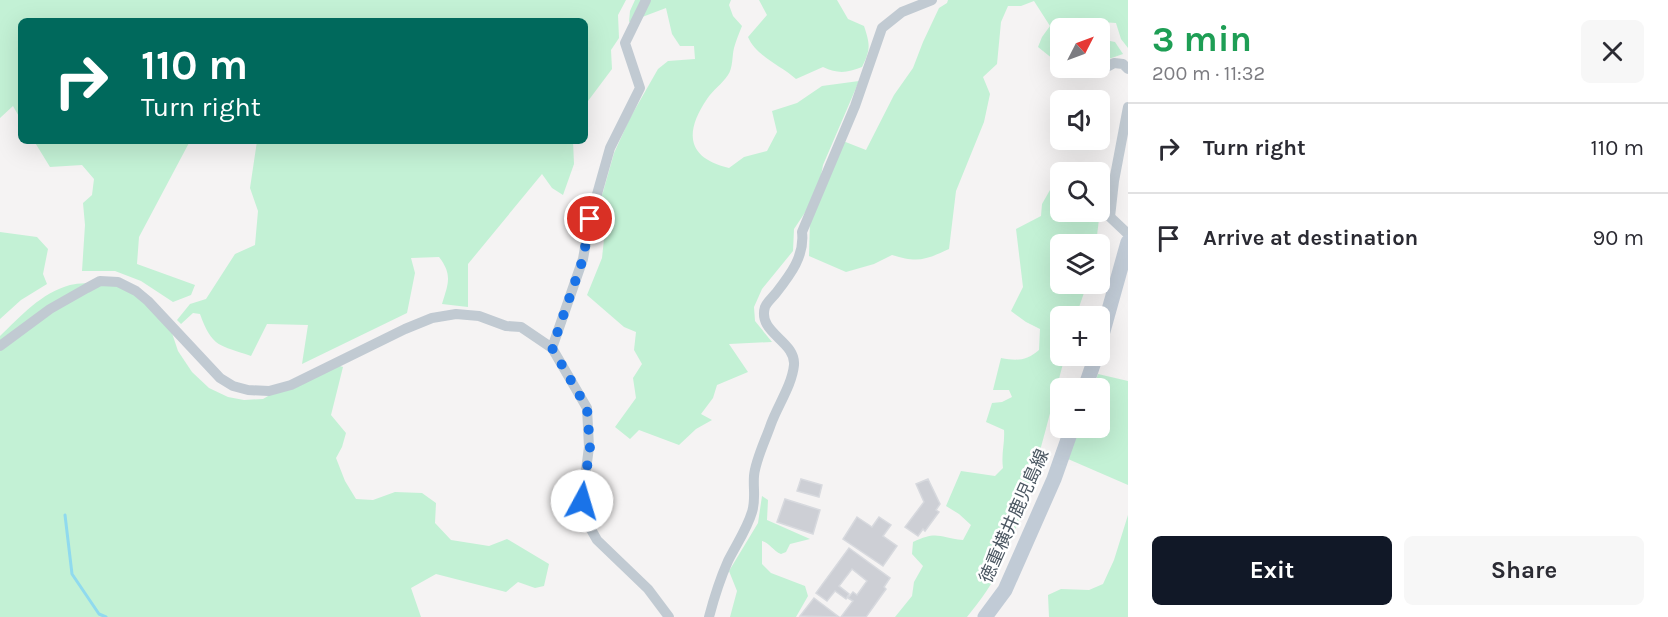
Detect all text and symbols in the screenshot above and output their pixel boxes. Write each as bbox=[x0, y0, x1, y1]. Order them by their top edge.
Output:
north arrow bbox=[1050, 18, 1110, 78]
map controls bbox=[1050, 18, 1110, 438]
text: 3 min bbox=[1152, 18, 1252, 60]
button: close bbox=[1581, 20, 1644, 83]
text: 110 m bbox=[141, 40, 248, 90]
icon: right bbox=[42, 42, 120, 120]
text: 200 m · 11:32 bbox=[1152, 62, 1265, 85]
button: sound bbox=[1050, 90, 1110, 150]
text: Turn right bbox=[141, 91, 261, 123]
icon: right bbox=[1152, 132, 1185, 165]
text: Turn right bbox=[1203, 135, 1306, 161]
text: 110 m bbox=[1591, 135, 1644, 161]
button: search bbox=[1050, 162, 1110, 222]
pin bbox=[564, 193, 615, 244]
icon: arrive bbox=[573, 202, 606, 235]
icon: arrive bbox=[1152, 222, 1185, 255]
text: Arrive at destination bbox=[1203, 225, 1418, 251]
text: 90 m bbox=[1592, 225, 1644, 251]
button: layers bbox=[1050, 234, 1110, 294]
button: + bbox=[1050, 306, 1110, 366]
button: − bbox=[1050, 378, 1110, 438]
street label: 徳重横井鹿児島線 bbox=[975, 446, 1053, 586]
position arrow bbox=[550, 469, 614, 533]
button: Exit bbox=[1152, 536, 1392, 605]
button: Share bbox=[1404, 536, 1644, 605]

